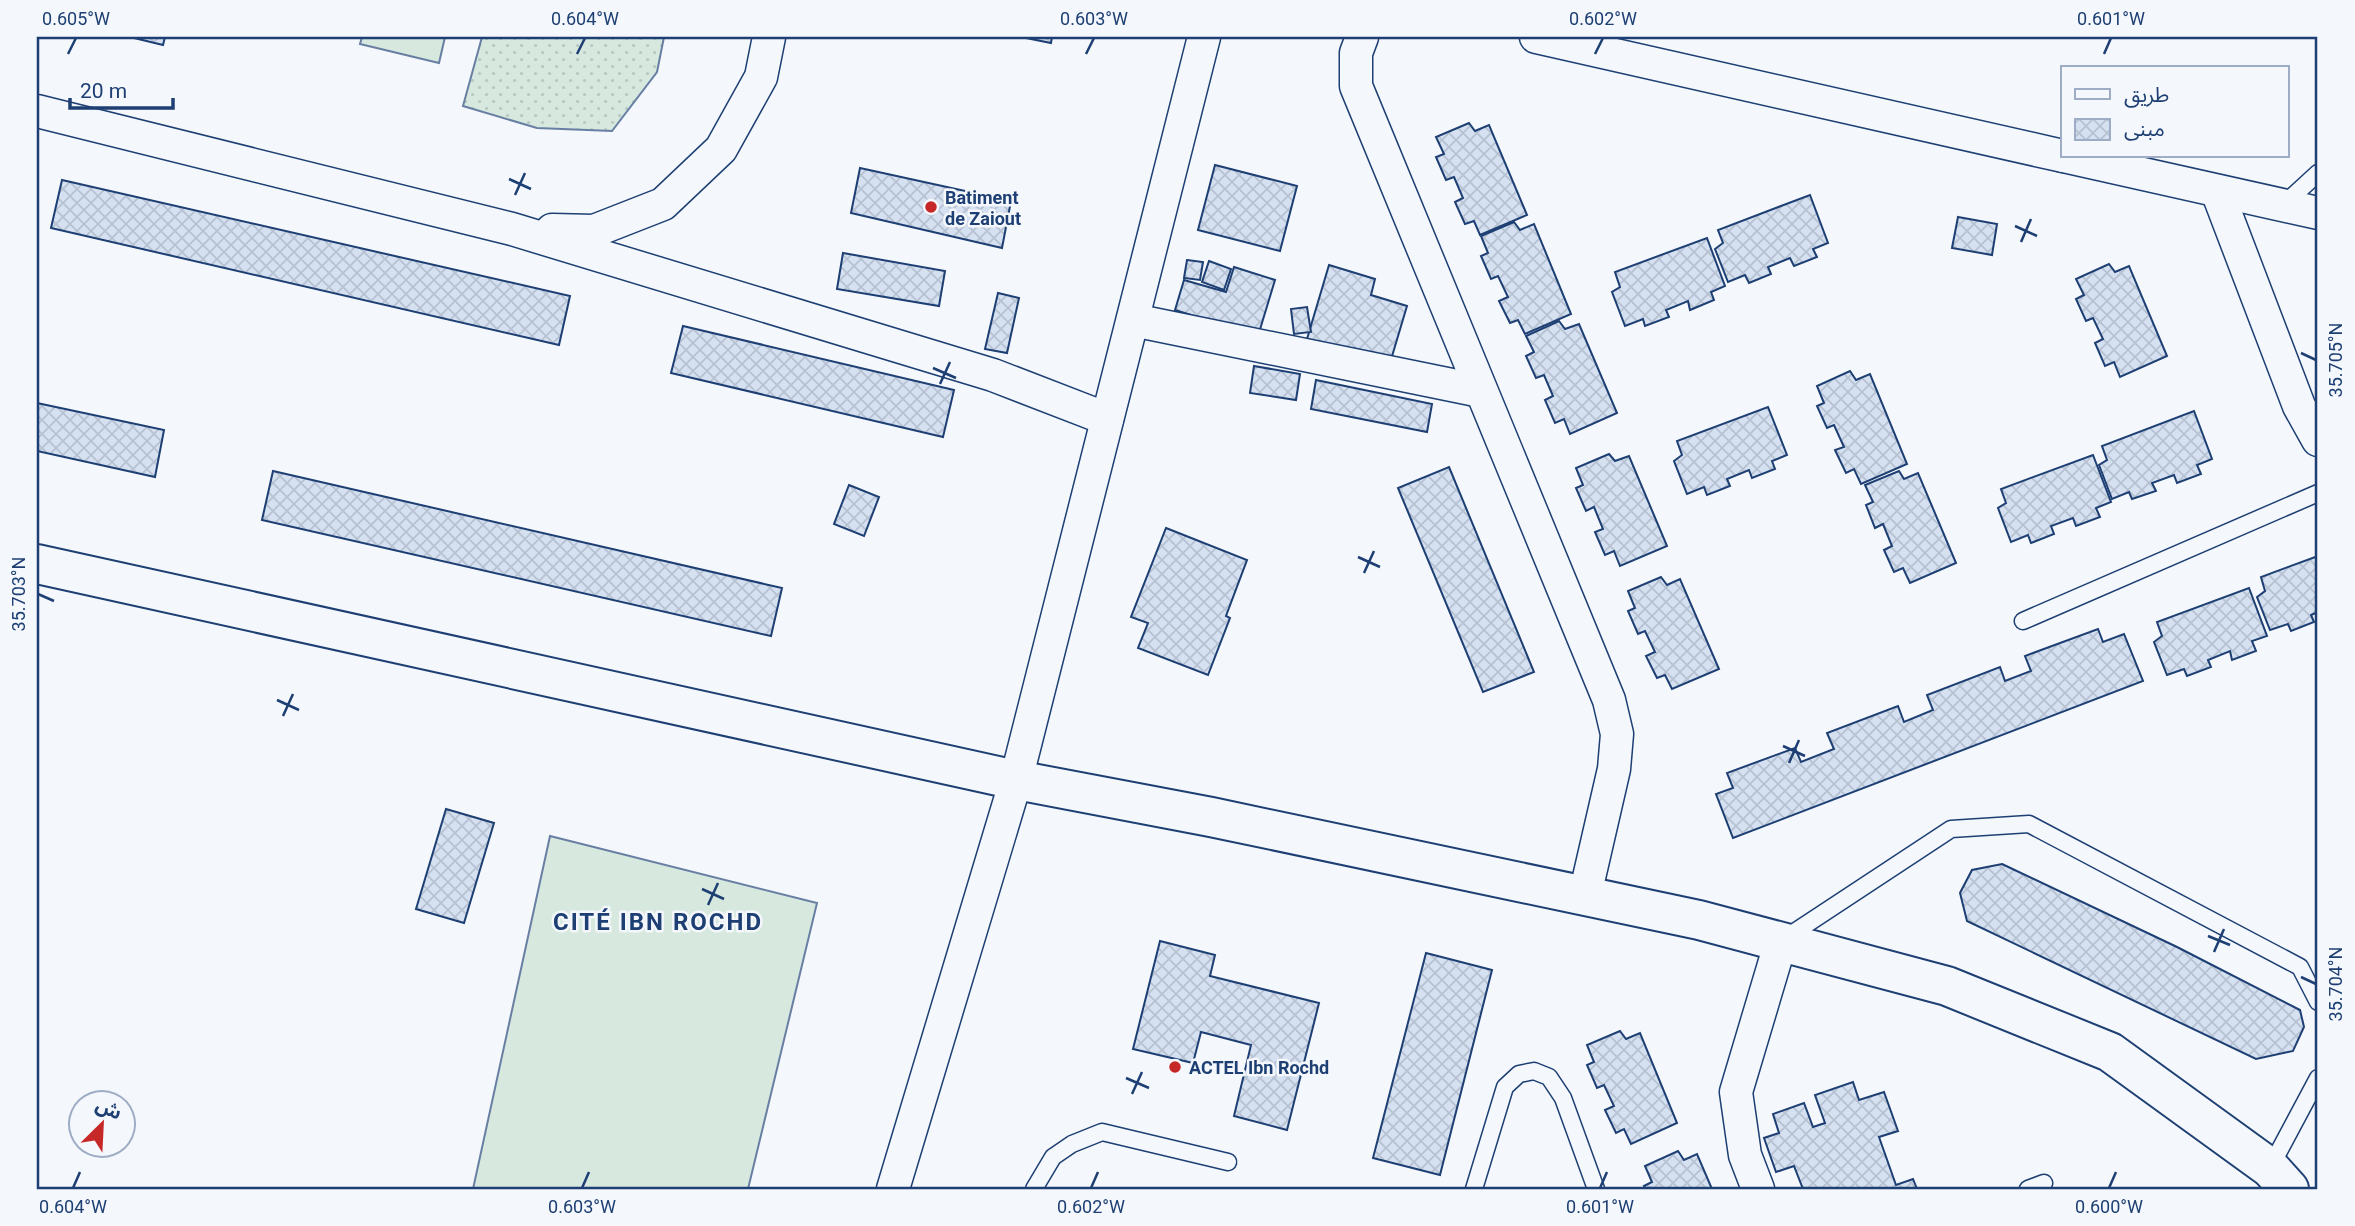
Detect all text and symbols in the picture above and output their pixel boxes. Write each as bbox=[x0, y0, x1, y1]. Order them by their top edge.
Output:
text: 0.605°W bbox=[42, 8, 110, 29]
text: 0.604°W bbox=[551, 8, 619, 29]
text: 0.603°W bbox=[1060, 8, 1128, 29]
text: 0.602°W bbox=[1569, 8, 1637, 29]
text: 0.601°W bbox=[2077, 8, 2145, 29]
scale bar bbox=[70, 66, 173, 110]
legend bbox=[2061, 66, 2288, 158]
text: 20 m bbox=[80, 79, 127, 103]
text: طريق bbox=[2124, 83, 2169, 108]
text: مبنى bbox=[2124, 117, 2165, 141]
place label: Batiment de Zaiout bbox=[945, 187, 1021, 229]
marker: Batiment de Zaiout bbox=[923, 199, 939, 215]
text: 35.705°N bbox=[2325, 323, 2346, 397]
text: 35.703°N bbox=[8, 557, 29, 631]
district label: CITÉ IBN ROCHD bbox=[553, 908, 763, 936]
text: 35.704°N bbox=[2325, 947, 2346, 1021]
place label: ACTEL Ibn Rochd bbox=[1189, 1057, 1329, 1078]
marker: ACTEL Ibn Rochd bbox=[1167, 1059, 1183, 1075]
north arrow bbox=[66, 1090, 136, 1160]
text: ش bbox=[92, 1093, 125, 1125]
text: 0.604°W bbox=[39, 1196, 107, 1217]
text: 0.603°W bbox=[548, 1196, 616, 1217]
text: 0.602°W bbox=[1057, 1196, 1125, 1217]
text: 0.601°W bbox=[1566, 1196, 1634, 1217]
text: 0.600°W bbox=[2075, 1196, 2143, 1217]

